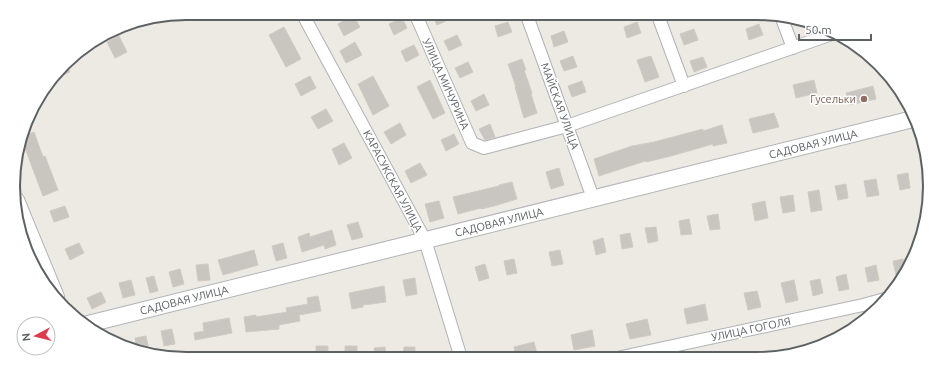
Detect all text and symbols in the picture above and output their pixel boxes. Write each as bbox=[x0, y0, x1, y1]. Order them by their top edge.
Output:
scale bar bbox=[799, 16, 871, 42]
text: 50 m bbox=[805, 23, 832, 36]
street label: УЛИЦА МИЧУРИНА bbox=[420, 37, 472, 132]
street label: МАЙСКАЯ УЛИЦА bbox=[539, 61, 582, 152]
place label: Гусельки bbox=[810, 93, 856, 105]
marker: Гусельки bbox=[859, 94, 869, 104]
street label: САДОВАЯ УЛИЦА bbox=[768, 127, 859, 161]
street label: КАРАСУКСКАЯ УЛИЦА bbox=[361, 128, 425, 235]
street label: САДОВАЯ УЛИЦА bbox=[454, 205, 545, 239]
street label: САДОВАЯ УЛИЦА bbox=[139, 283, 230, 317]
street label: УЛИЦА ГОГОЛЯ bbox=[710, 315, 792, 343]
north arrow bbox=[16, 316, 56, 356]
text: N bbox=[20, 332, 33, 342]

